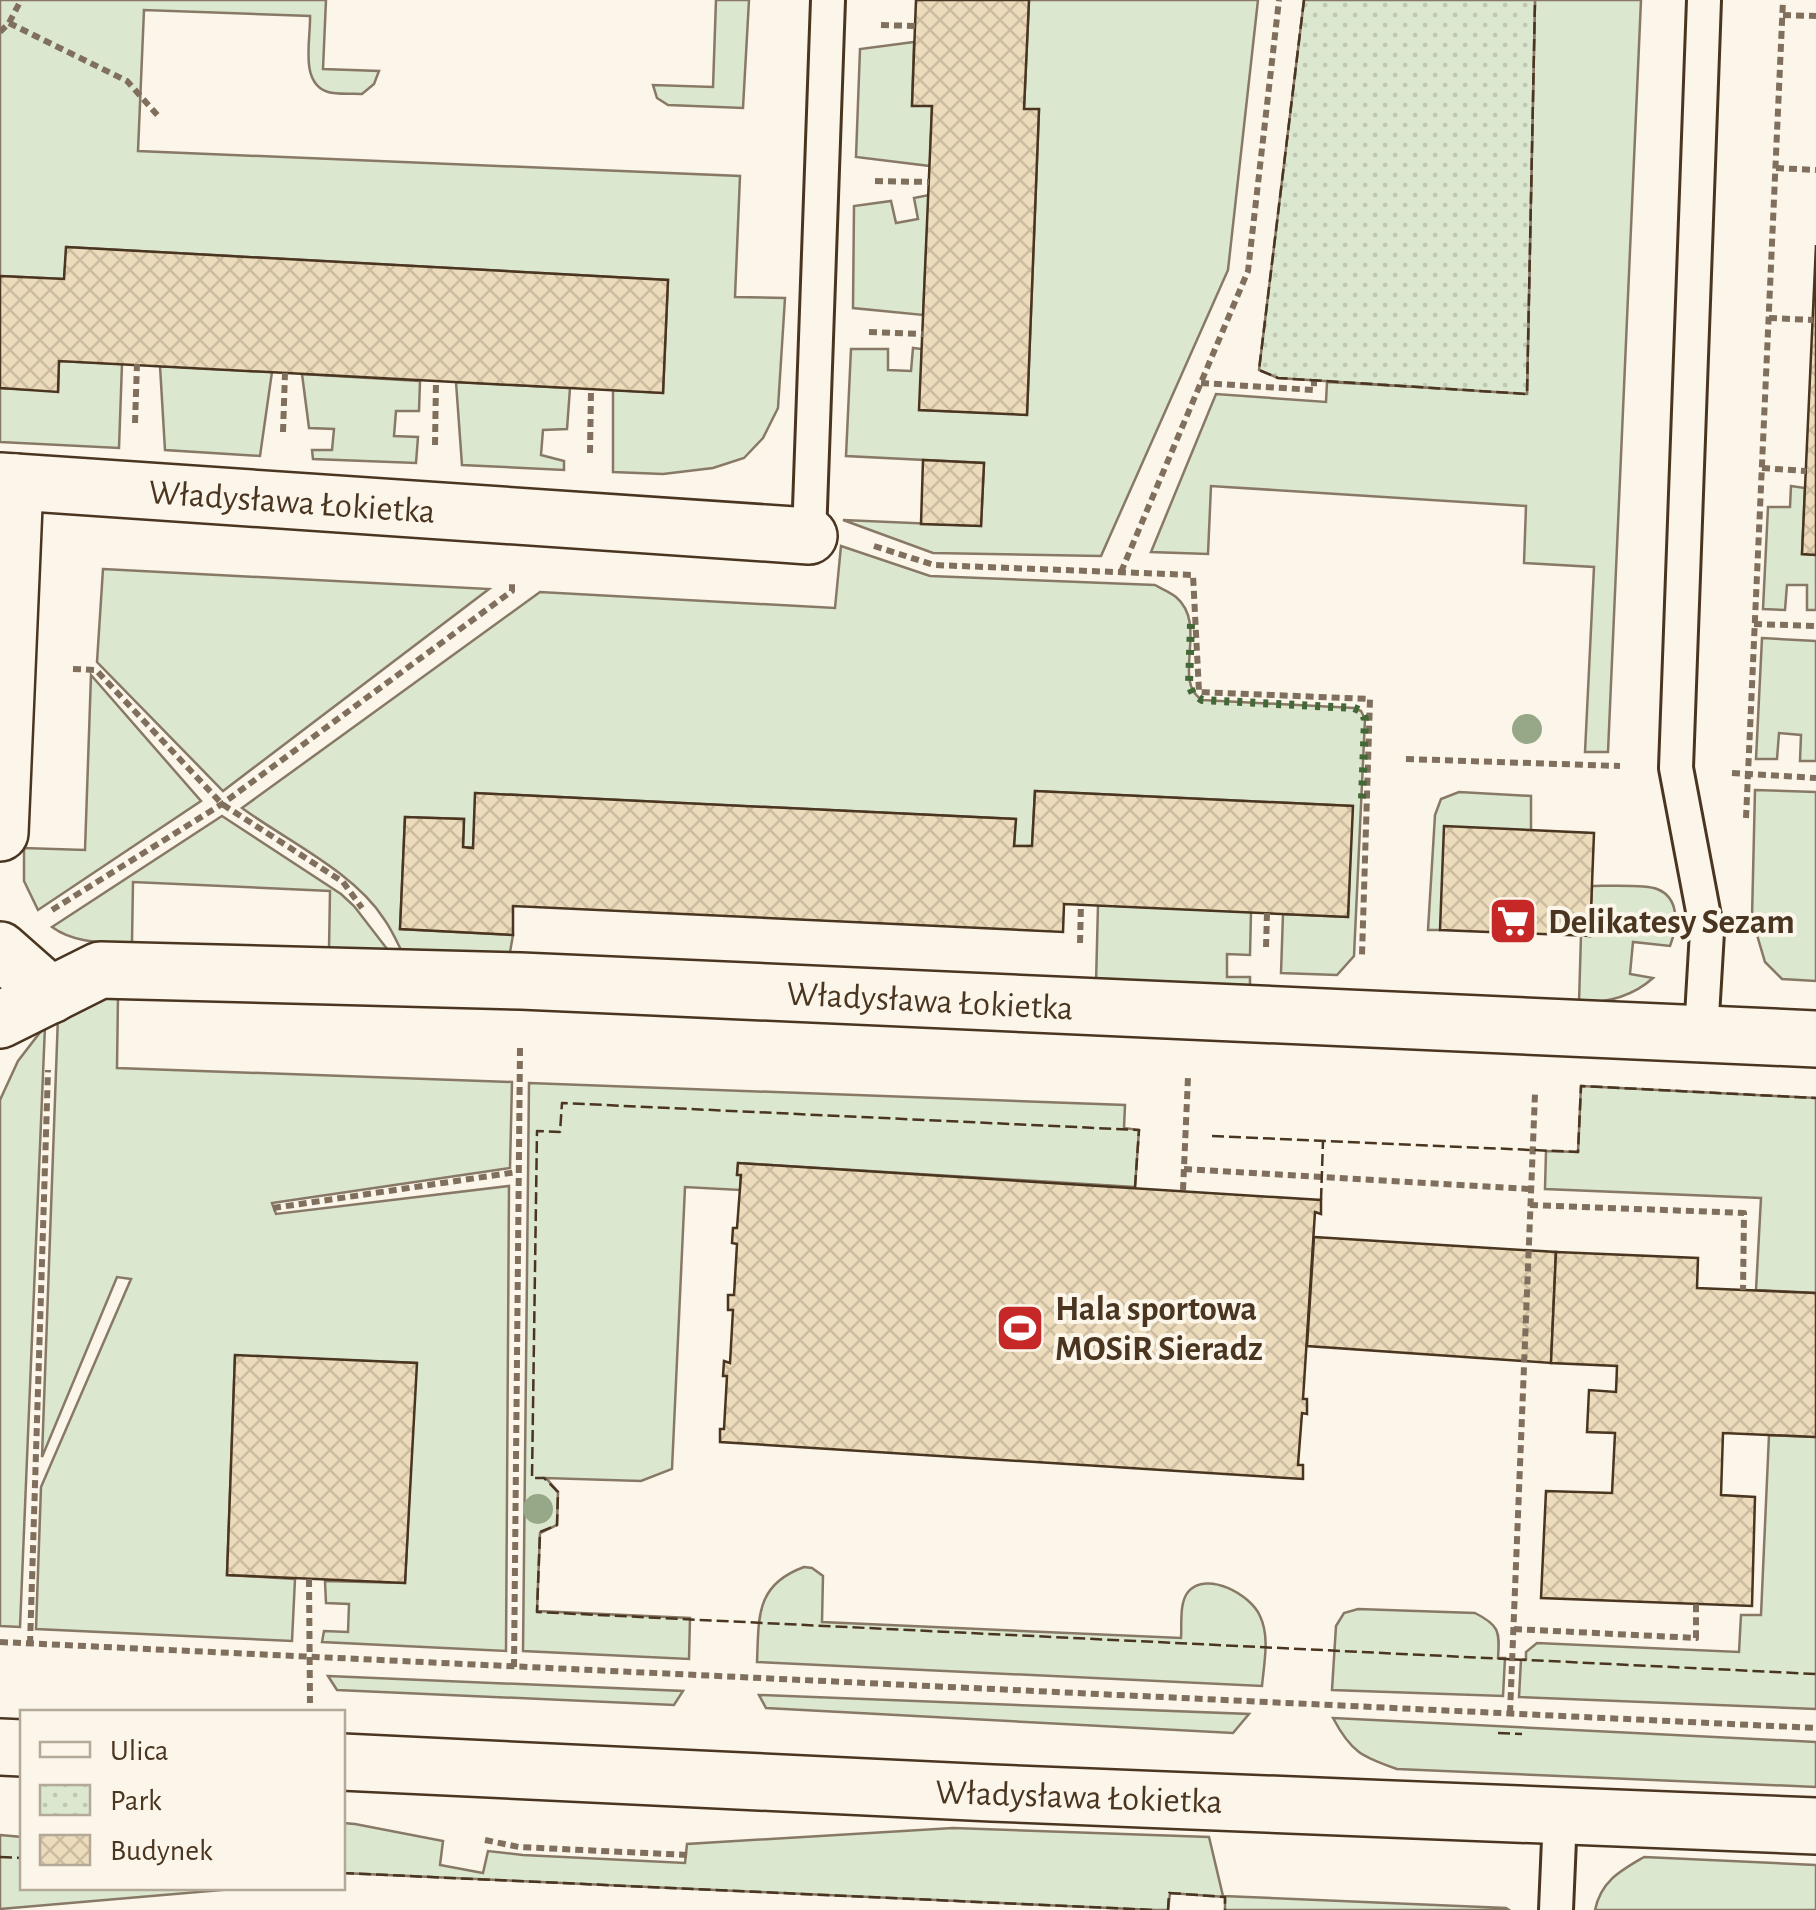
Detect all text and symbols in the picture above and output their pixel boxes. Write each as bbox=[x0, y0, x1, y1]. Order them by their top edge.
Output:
street label: Władysława Łokietka bbox=[147, 475, 436, 530]
supermarket icon: Delikatesy Sezam bbox=[1487, 895, 1539, 947]
place label: Delikatesy Sezam bbox=[1548, 905, 1795, 940]
street label: Władysława Łokietka bbox=[786, 977, 1074, 1026]
place label: Hala sportowa MOSiR Sieradz bbox=[1055, 1292, 1263, 1367]
sports icon: Hala sportowa MOSiR Sieradz bbox=[994, 1302, 1046, 1354]
legend bbox=[20, 1710, 345, 1890]
text: Ulica bbox=[110, 1736, 169, 1766]
street label: Władysława Łokietka bbox=[935, 1775, 1223, 1820]
text: Park bbox=[110, 1786, 162, 1816]
text: Budynek bbox=[110, 1836, 213, 1866]

